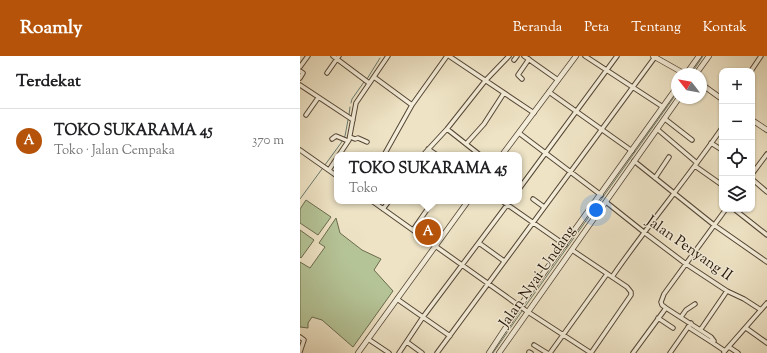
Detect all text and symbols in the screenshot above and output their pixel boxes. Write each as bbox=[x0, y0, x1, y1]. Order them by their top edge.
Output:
text: Roamly bbox=[20, 15, 83, 42]
text: Beranda bbox=[513, 18, 562, 38]
text: Peta bbox=[584, 18, 609, 38]
text: Tentang bbox=[631, 18, 681, 38]
text: Kontak bbox=[703, 18, 747, 38]
north arrow bbox=[671, 68, 707, 104]
map controls bbox=[719, 68, 755, 212]
button: + bbox=[719, 68, 755, 104]
text: Terdekat bbox=[16, 70, 81, 94]
button: − bbox=[719, 104, 755, 140]
text: TOKO SUKARAMA 45 bbox=[54, 121, 213, 142]
text: A bbox=[24, 132, 34, 150]
text: 370 m bbox=[252, 132, 284, 150]
button: locate bbox=[719, 140, 755, 176]
text: Toko · Jalan Cempaka bbox=[54, 142, 175, 160]
popup bbox=[334, 152, 522, 204]
text: TOKO SUKARAMA 45 bbox=[349, 159, 507, 180]
button: layers bbox=[719, 176, 755, 212]
text: Toko bbox=[349, 180, 378, 198]
your location bbox=[586, 200, 606, 220]
street label: Jalan Penyang II bbox=[641, 211, 736, 287]
pin: A bbox=[415, 217, 441, 247]
street label: Jalan Nyai Undang bbox=[494, 222, 581, 333]

